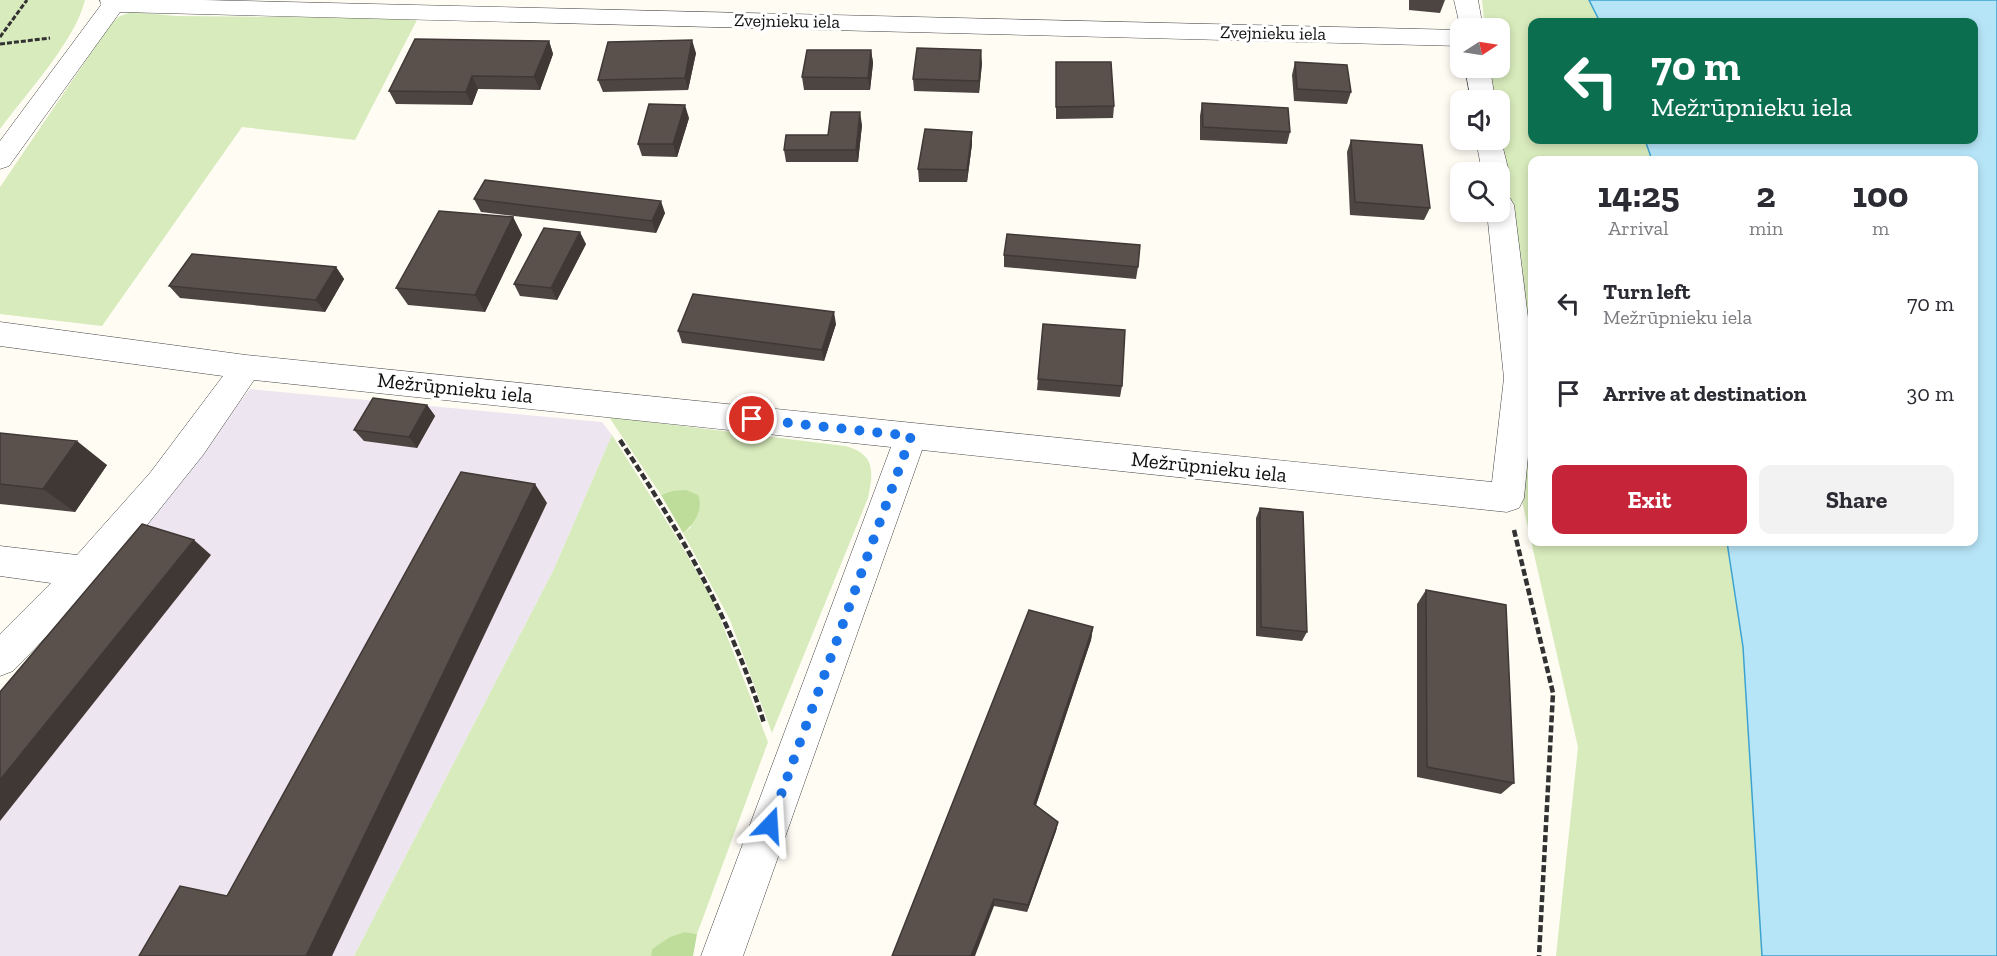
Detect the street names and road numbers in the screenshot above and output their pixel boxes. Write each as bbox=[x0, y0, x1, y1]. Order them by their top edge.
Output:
street label: Zvejnieku iela bbox=[734, 9, 841, 33]
street label: Zvejnieku iela bbox=[1220, 21, 1327, 45]
street label: Mežrūpnieku iela bbox=[376, 367, 534, 408]
street label: Mežrūpnieku iela bbox=[1130, 446, 1288, 487]

